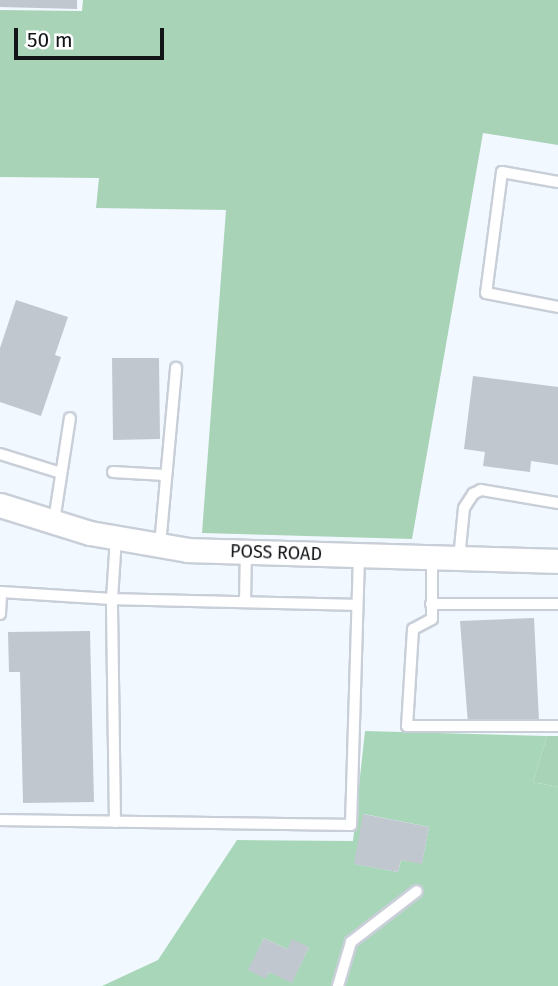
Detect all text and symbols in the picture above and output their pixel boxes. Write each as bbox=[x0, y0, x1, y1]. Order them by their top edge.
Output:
scale bar bbox=[18, 14, 168, 58]
text: 50 m bbox=[27, 27, 73, 53]
street label: POSS ROAD bbox=[230, 541, 322, 565]

